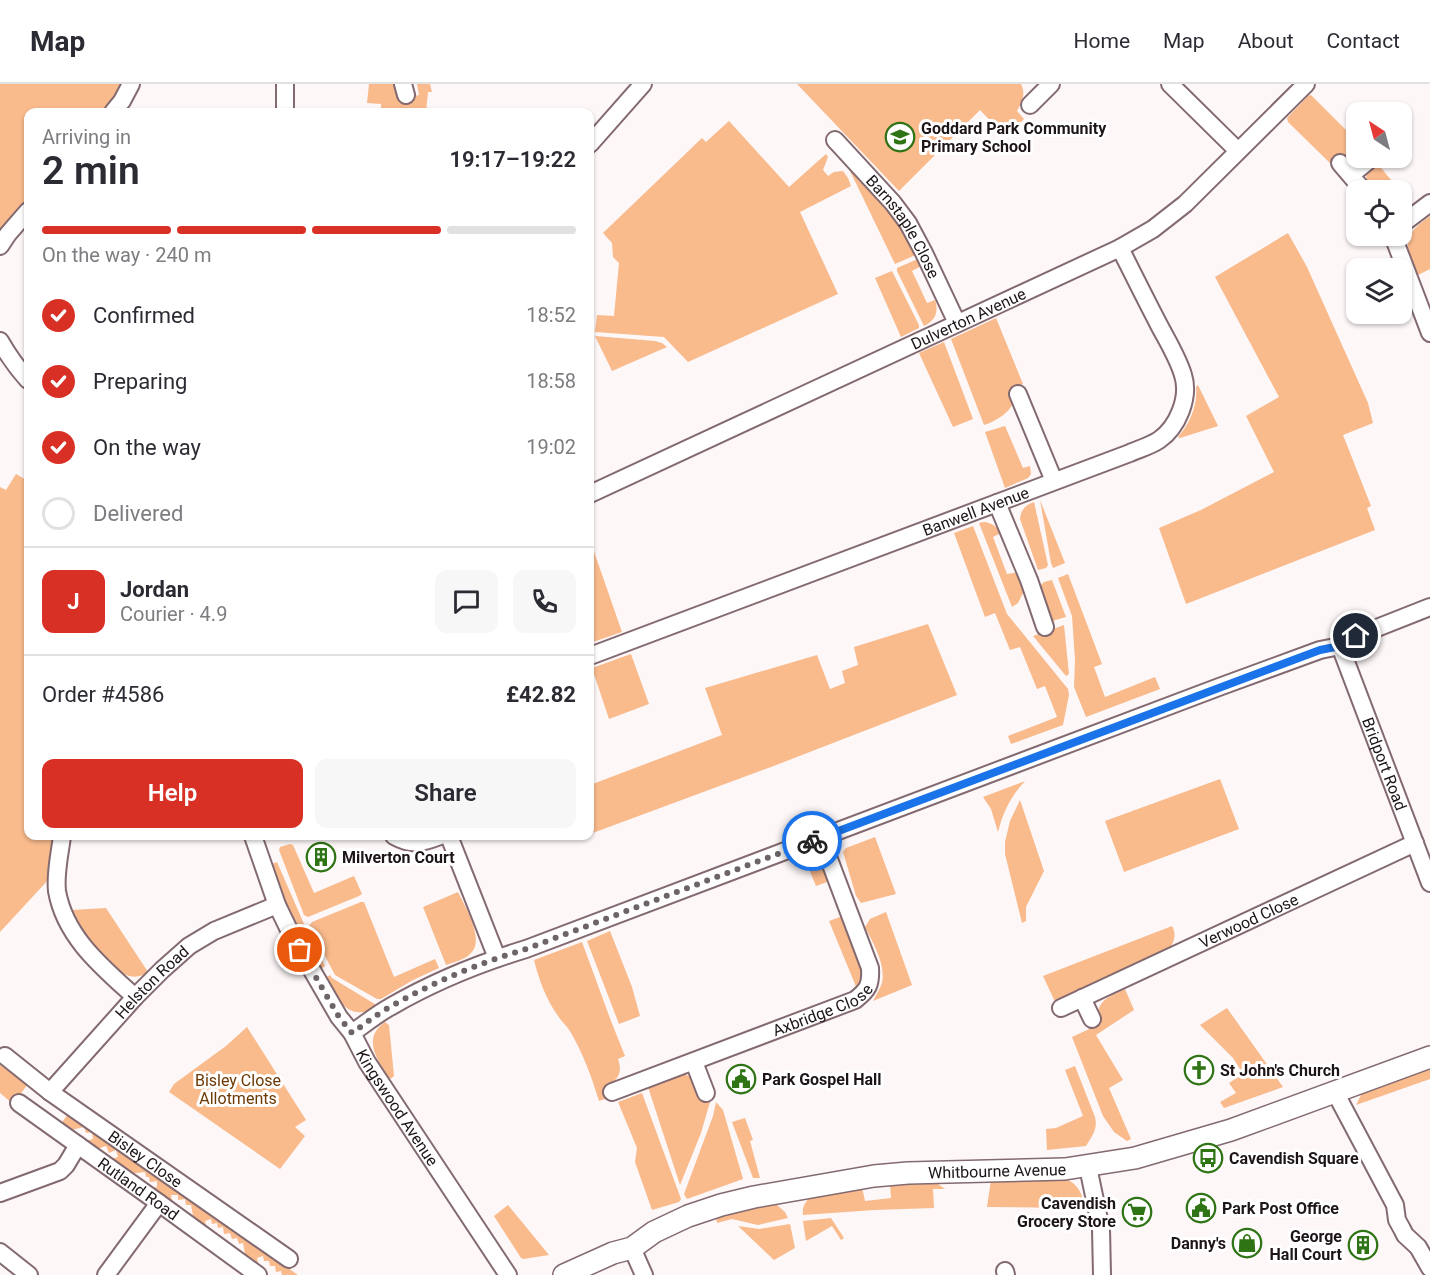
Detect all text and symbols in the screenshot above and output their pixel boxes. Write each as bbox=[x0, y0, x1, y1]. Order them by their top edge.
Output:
text: Map bbox=[30, 25, 85, 58]
text: Home bbox=[1074, 29, 1130, 53]
text: Map bbox=[1163, 29, 1205, 53]
text: About bbox=[1238, 29, 1294, 53]
text: Contact bbox=[1327, 29, 1400, 53]
north arrow bbox=[1346, 102, 1412, 168]
map controls bbox=[1346, 102, 1412, 324]
place label: Goddard Park Community Primary School bbox=[921, 119, 1107, 156]
school or university icon: Goddard Park Community Primary School bbox=[884, 121, 916, 153]
text: Arriving in bbox=[42, 125, 131, 149]
text: 19:17–19:22 bbox=[449, 147, 576, 172]
text: 2 min bbox=[42, 148, 140, 194]
street label: Barnstaple Close bbox=[862, 171, 944, 281]
button: locate bbox=[1346, 180, 1412, 246]
text: On the way · 240 m bbox=[42, 243, 211, 267]
button: layers bbox=[1346, 258, 1412, 324]
street label: Dulverton Avenue bbox=[908, 284, 1029, 354]
icon: check bbox=[42, 299, 75, 332]
text: Confirmed bbox=[93, 303, 195, 328]
text: 18:52 bbox=[526, 303, 576, 327]
icon: check bbox=[42, 365, 75, 398]
text: Preparing bbox=[93, 369, 187, 394]
text: 18:58 bbox=[526, 369, 576, 393]
icon: check bbox=[42, 431, 75, 464]
text: On the way bbox=[93, 435, 201, 460]
text: 19:02 bbox=[526, 435, 576, 459]
street label: Banwell Avenue bbox=[920, 483, 1032, 540]
text: Delivered bbox=[93, 501, 183, 526]
button: chat bbox=[435, 570, 498, 633]
button: phone bbox=[513, 570, 576, 633]
text: Jordan bbox=[120, 577, 189, 602]
text: J bbox=[67, 589, 80, 614]
text: Courier · 4.9 bbox=[120, 602, 227, 626]
pin bbox=[1330, 610, 1381, 661]
icon: home bbox=[1339, 619, 1372, 652]
text: Order #4586 bbox=[42, 682, 164, 707]
text: £42.82 bbox=[506, 682, 576, 707]
street label: Bridport Road bbox=[1358, 715, 1411, 813]
button: Help bbox=[42, 759, 303, 828]
button: Share bbox=[315, 759, 576, 828]
courier bbox=[782, 811, 842, 871]
icon: bike bbox=[796, 825, 829, 858]
building icon: Milverton Court bbox=[305, 841, 337, 873]
place label: Milverton Court bbox=[342, 848, 455, 867]
street label: Verwood Close bbox=[1196, 890, 1301, 952]
pin bbox=[274, 924, 325, 975]
icon: bag bbox=[283, 933, 316, 966]
street label: Helston Road bbox=[111, 942, 193, 1023]
street label: Axbridge Close bbox=[770, 981, 877, 1040]
street label: Kingswood Avenue bbox=[352, 1046, 442, 1170]
church icon: St John's Church bbox=[1183, 1054, 1215, 1086]
place label: St John's Church bbox=[1220, 1061, 1340, 1080]
public building icon: Park Gospel Hall bbox=[725, 1063, 757, 1095]
place label: Park Gospel Hall bbox=[762, 1070, 882, 1089]
park label: Bisley Close Allotments bbox=[195, 1071, 281, 1108]
street label: Bisley Close bbox=[104, 1127, 186, 1192]
bus stop icon: Cavendish Square bbox=[1192, 1142, 1224, 1174]
place label: Cavendish Square bbox=[1229, 1149, 1359, 1168]
street label: Rutland Road bbox=[94, 1153, 182, 1224]
street label: Whitbourne Avenue bbox=[928, 1160, 1066, 1182]
public building icon: Park Post Office bbox=[1185, 1192, 1217, 1224]
place label: Cavendish Grocery Store bbox=[1017, 1194, 1116, 1231]
supermarket icon: Cavendish Grocery Store bbox=[1121, 1196, 1153, 1228]
place label: Park Post Office bbox=[1222, 1199, 1339, 1218]
shop icon: Danny's bbox=[1231, 1227, 1263, 1259]
place label: George Hall Court bbox=[1270, 1227, 1343, 1264]
building icon: George Hall Court bbox=[1347, 1229, 1379, 1261]
place label: Danny's bbox=[1171, 1234, 1226, 1253]

